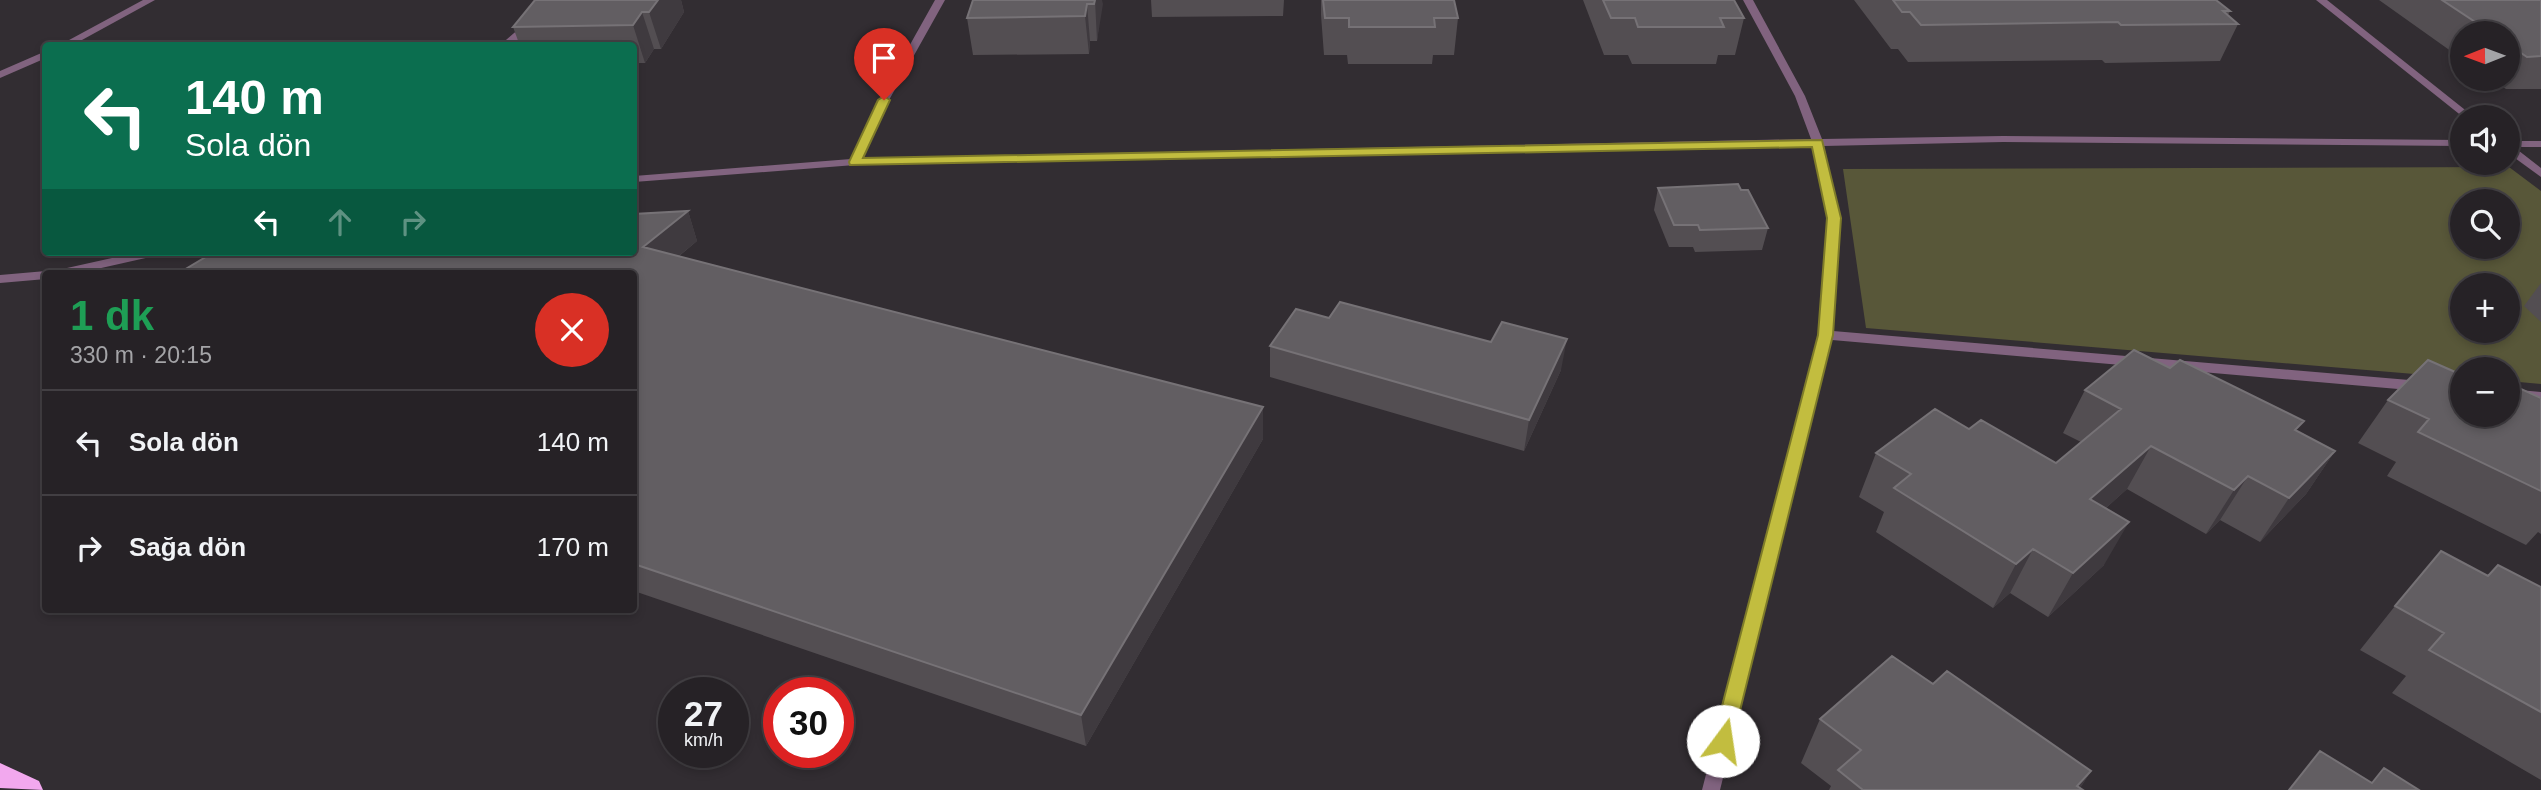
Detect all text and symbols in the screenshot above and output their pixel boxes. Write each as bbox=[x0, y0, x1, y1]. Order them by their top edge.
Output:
north arrow bbox=[2450, 21, 2520, 91]
map controls bbox=[2450, 21, 2520, 427]
pin bbox=[854, 28, 914, 100]
icon: arrive bbox=[865, 39, 903, 77]
icon: left bbox=[70, 70, 161, 161]
text: 140 m bbox=[185, 70, 324, 124]
button: sound bbox=[2450, 105, 2520, 175]
text: Sola dön bbox=[185, 127, 311, 163]
button: search bbox=[2450, 189, 2520, 259]
icon: left bbox=[248, 203, 286, 241]
icon: ahead bbox=[321, 203, 359, 241]
icon: right bbox=[394, 203, 432, 241]
button: + bbox=[2450, 273, 2520, 343]
text: 1 dk bbox=[70, 292, 154, 339]
button: close bbox=[535, 293, 609, 367]
text: 330 m · 20:15 bbox=[70, 342, 212, 368]
button: − bbox=[2450, 357, 2520, 427]
icon: left bbox=[70, 424, 108, 462]
text: Sola dön bbox=[129, 427, 239, 457]
text: 140 m bbox=[537, 427, 609, 457]
icon: right bbox=[70, 529, 108, 567]
text: Sağa dön bbox=[129, 532, 246, 562]
text: 170 m bbox=[537, 532, 609, 562]
speed limit sign: 30 bbox=[763, 677, 854, 768]
text: 27 bbox=[684, 694, 723, 733]
position arrow bbox=[1686, 704, 1760, 778]
text: km/h bbox=[684, 730, 723, 750]

